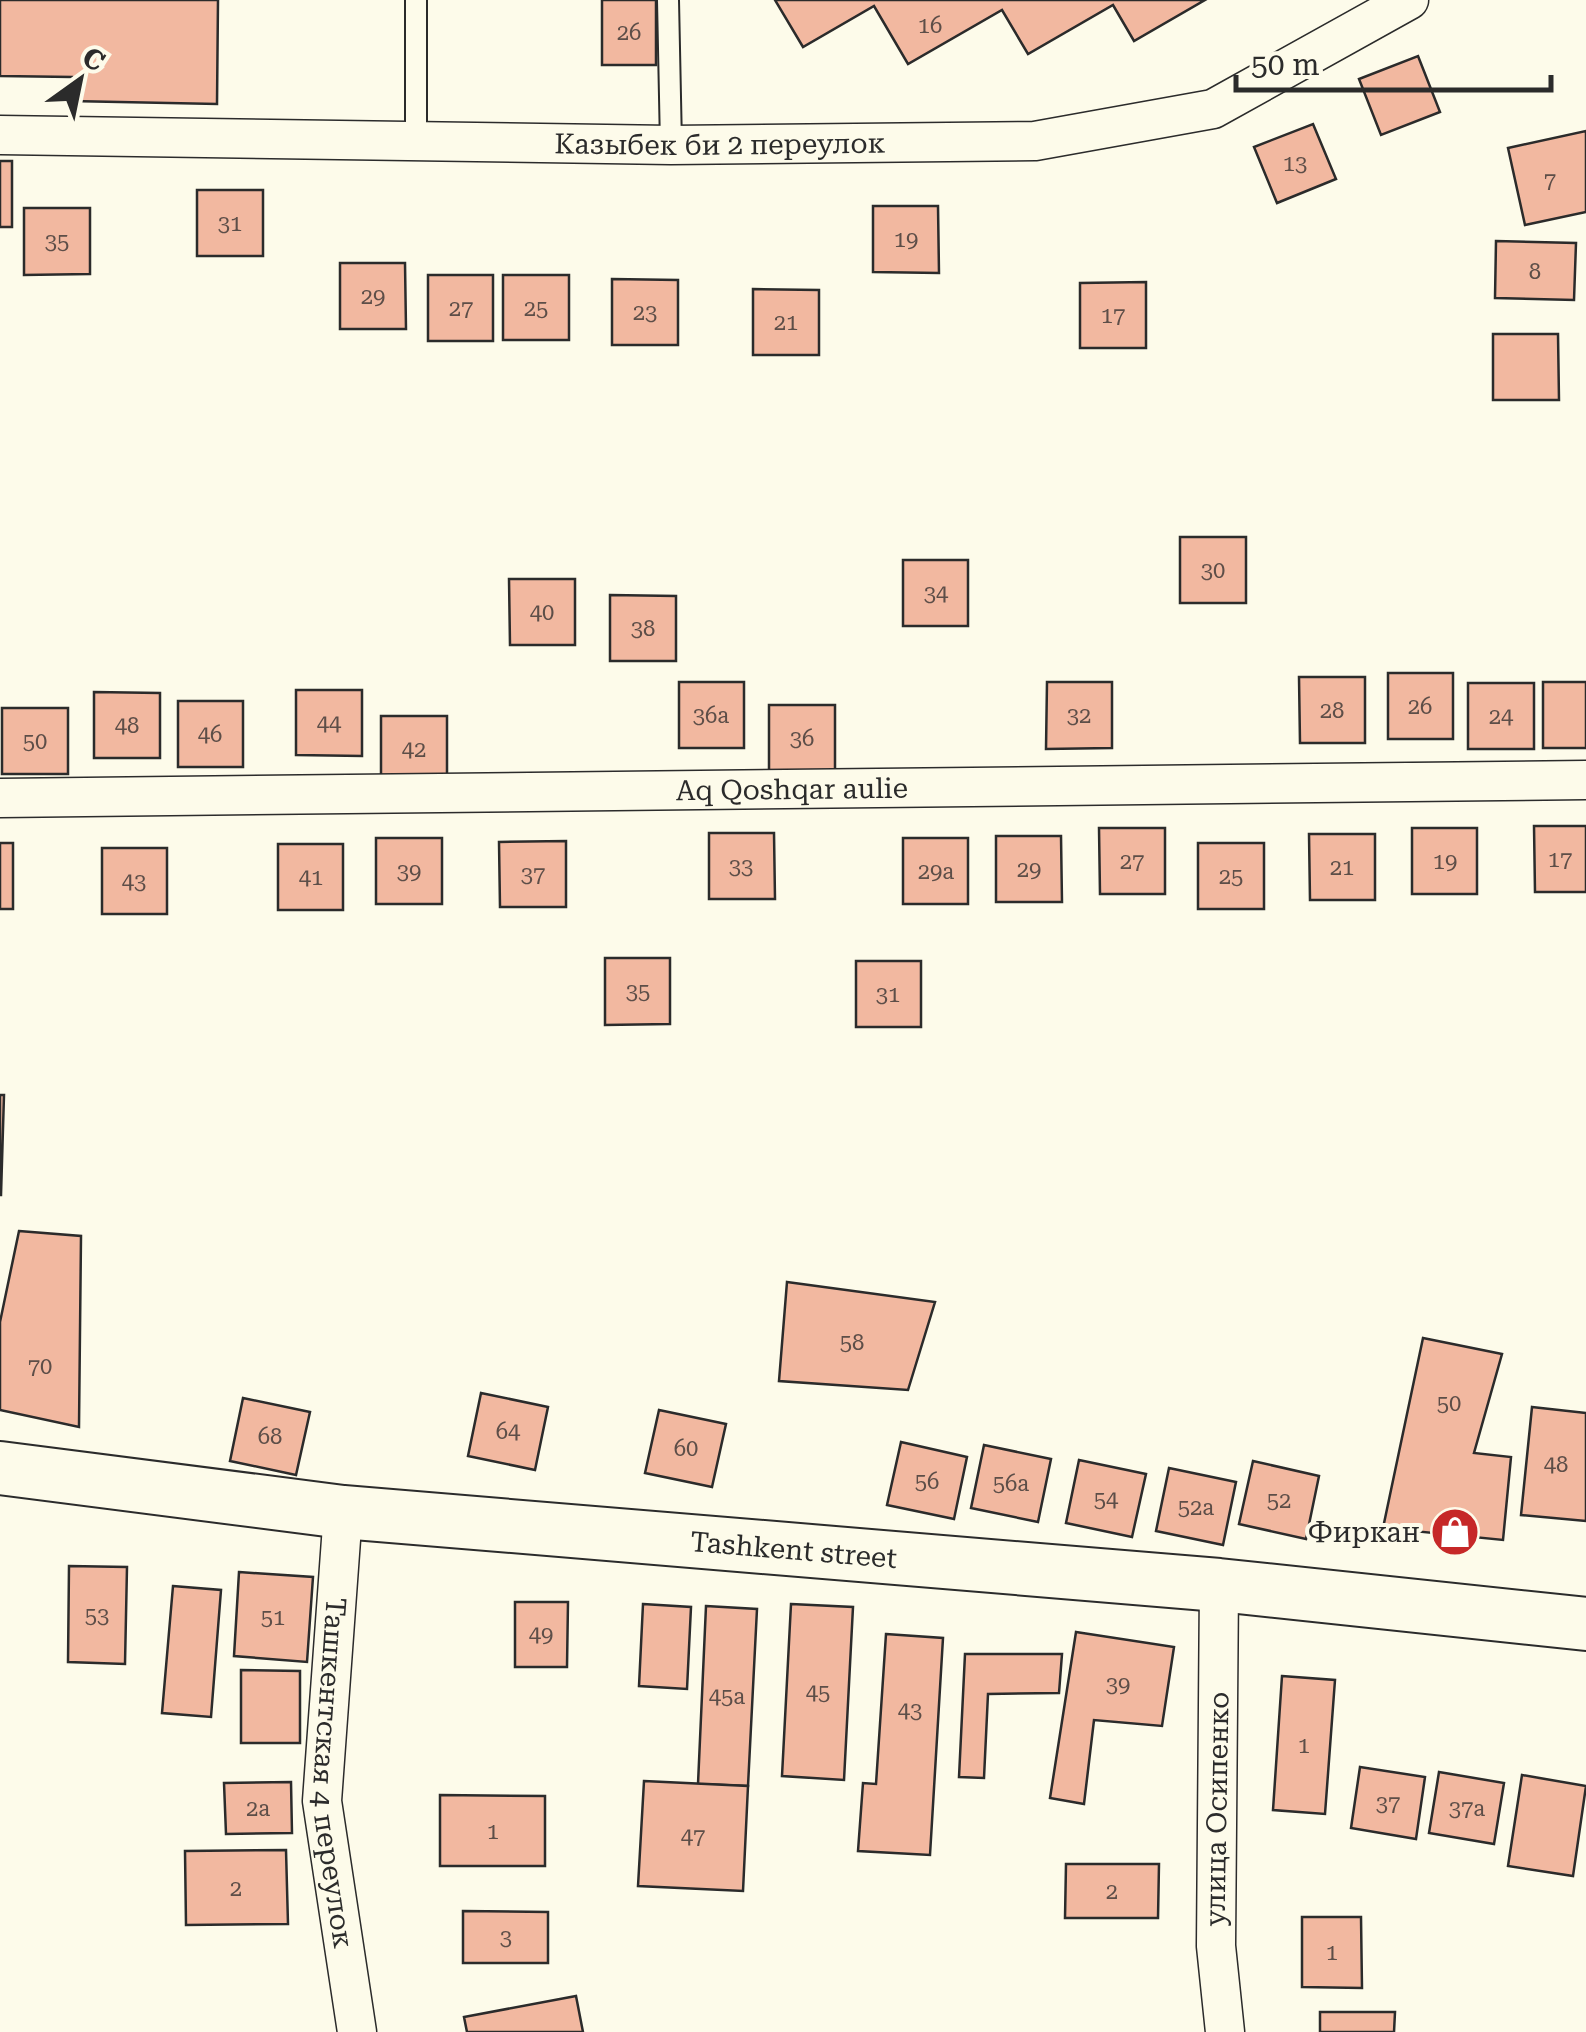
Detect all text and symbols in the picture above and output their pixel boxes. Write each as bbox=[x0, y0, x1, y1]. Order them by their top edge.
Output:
house number: 16 bbox=[918, 13, 942, 38]
house number: 26 bbox=[617, 20, 641, 45]
north arrow bbox=[30, 30, 130, 130]
scale bar bbox=[1236, 30, 1551, 92]
text: С bbox=[76, 40, 111, 79]
text: 50 m bbox=[1251, 47, 1320, 82]
street label: Казыбек би 2 переулок bbox=[554, 126, 886, 162]
house number: 13 bbox=[1283, 151, 1307, 176]
house number: 7 bbox=[1544, 168, 1556, 193]
house number: 31 bbox=[218, 211, 242, 236]
house number: 19 bbox=[894, 227, 918, 252]
house number: 35 bbox=[45, 229, 69, 254]
house number: 8 bbox=[1529, 259, 1541, 284]
house number: 29 bbox=[361, 284, 385, 309]
house number: 27 bbox=[449, 296, 473, 321]
house number: 25 bbox=[524, 296, 548, 321]
house number: 23 bbox=[633, 300, 657, 325]
house number: 17 bbox=[1101, 303, 1125, 328]
house number: 21 bbox=[774, 310, 798, 335]
house number: 30 bbox=[1201, 558, 1225, 583]
house number: 34 bbox=[924, 581, 949, 606]
house number: 40 bbox=[530, 600, 554, 625]
house number: 38 bbox=[631, 616, 655, 641]
house number: 26 bbox=[1408, 694, 1432, 719]
house number: 28 bbox=[1320, 698, 1344, 723]
house number: 36а bbox=[693, 703, 729, 728]
house number: 32 bbox=[1067, 703, 1091, 728]
house number: 24 bbox=[1489, 704, 1514, 729]
house number: 44 bbox=[317, 711, 342, 736]
house number: 48 bbox=[115, 713, 139, 738]
house number: 46 bbox=[198, 722, 222, 747]
house number: 36 bbox=[790, 726, 814, 751]
house number: 50 bbox=[23, 729, 47, 754]
house number: 42 bbox=[402, 737, 426, 762]
street label: Aq Qoshqar aulie bbox=[676, 771, 908, 807]
house number: 17 bbox=[1548, 847, 1572, 872]
house number: 27 bbox=[1120, 849, 1144, 874]
house number: 19 bbox=[1433, 849, 1457, 874]
house number: 33 bbox=[729, 854, 753, 879]
house number: 21 bbox=[1330, 855, 1354, 880]
house number: 29 bbox=[1017, 857, 1041, 882]
house number: 39 bbox=[397, 859, 421, 884]
house number: 29а bbox=[918, 859, 954, 884]
house number: 37 bbox=[521, 862, 545, 887]
house number: 25 bbox=[1219, 864, 1243, 889]
house number: 41 bbox=[299, 865, 323, 890]
house number: 43 bbox=[122, 869, 146, 894]
house number: 35 bbox=[626, 979, 650, 1004]
house number: 31 bbox=[876, 982, 900, 1007]
house number: 58 bbox=[840, 1330, 864, 1355]
house number: 70 bbox=[28, 1354, 52, 1379]
house number: 50 bbox=[1437, 1391, 1461, 1416]
house number: 64 bbox=[496, 1419, 521, 1444]
house number: 68 bbox=[258, 1424, 282, 1449]
house number: 60 bbox=[674, 1436, 698, 1461]
house number: 48 bbox=[1544, 1452, 1568, 1477]
house number: 56 bbox=[915, 1469, 939, 1494]
house number: 56а bbox=[993, 1471, 1029, 1496]
house number: 54 bbox=[1094, 1487, 1119, 1512]
house number: 52 bbox=[1267, 1488, 1291, 1513]
house number: 52а bbox=[1178, 1495, 1214, 1520]
shop icon: Фиркан bbox=[1429, 1506, 1481, 1558]
place label: Фиркан bbox=[1308, 1516, 1420, 1549]
street label: Tashkent street bbox=[689, 1524, 898, 1575]
street label: Ташкентская 4 переулок bbox=[305, 1596, 361, 1951]
house number: 53 bbox=[85, 1603, 109, 1628]
house number: 51 bbox=[261, 1605, 285, 1630]
house number: 49 bbox=[529, 1622, 553, 1647]
house number: 39 bbox=[1106, 1672, 1130, 1697]
house number: 45 bbox=[806, 1680, 830, 1705]
house number: 45а bbox=[709, 1684, 745, 1709]
street label: улица Осипенко bbox=[1198, 1691, 1236, 1927]
house number: 43 bbox=[898, 1698, 922, 1723]
house number: 1 bbox=[1298, 1733, 1310, 1758]
house number: 37 bbox=[1376, 1791, 1400, 1816]
house number: 2а bbox=[246, 1796, 270, 1821]
house number: 37а bbox=[1449, 1796, 1485, 1821]
house number: 1 bbox=[487, 1819, 499, 1844]
house number: 47 bbox=[681, 1824, 705, 1849]
house number: 2 bbox=[230, 1876, 242, 1901]
house number: 2 bbox=[1106, 1879, 1118, 1904]
house number: 3 bbox=[500, 1925, 512, 1950]
house number: 1 bbox=[1326, 1940, 1338, 1965]

